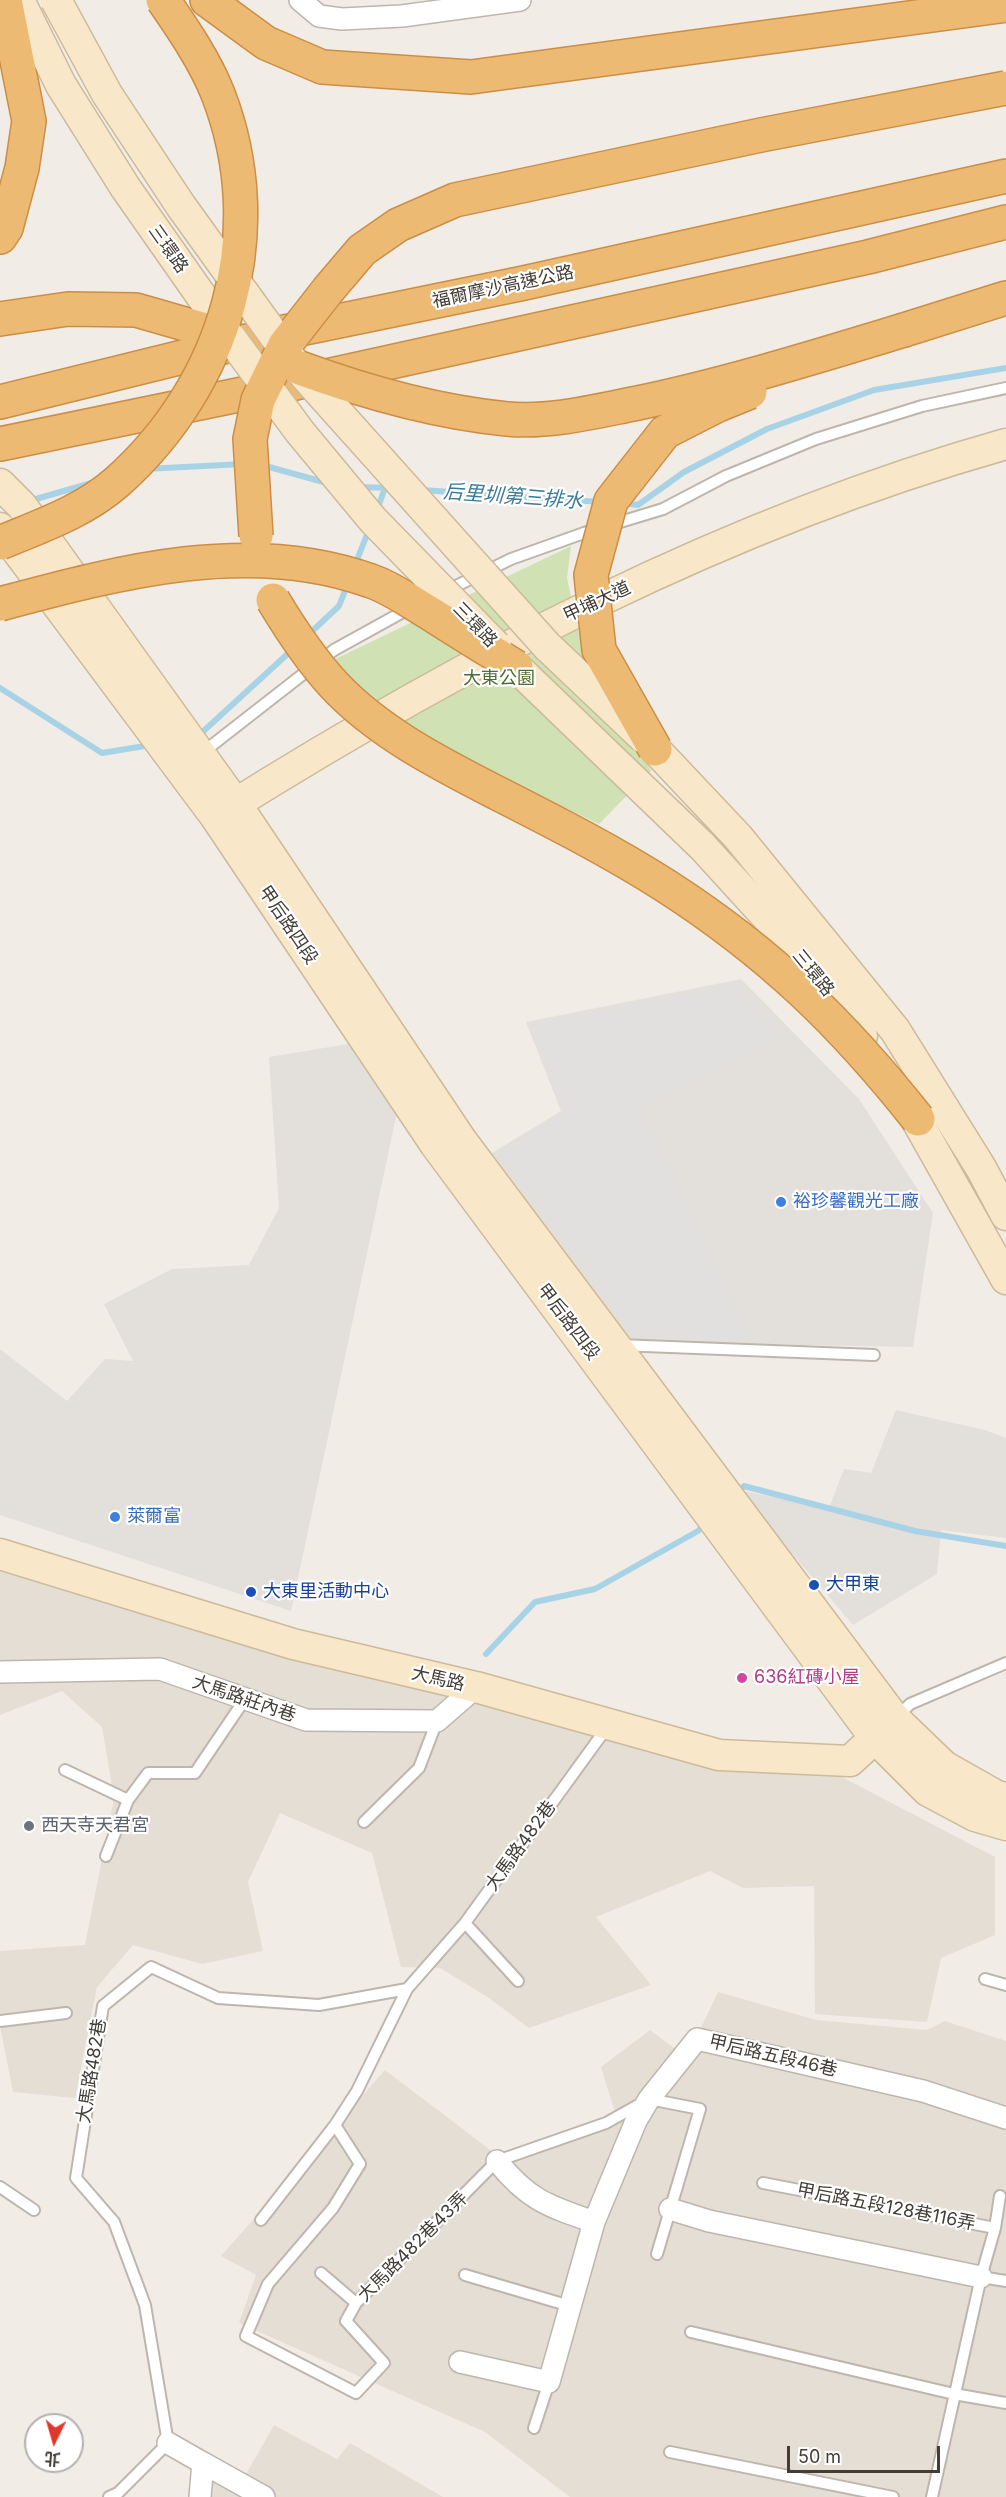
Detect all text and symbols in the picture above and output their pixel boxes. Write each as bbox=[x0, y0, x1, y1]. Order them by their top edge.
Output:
street label: 三環路 bbox=[144, 221, 192, 277]
street label: 福爾摩沙高速公路 bbox=[430, 261, 576, 313]
water label: 后里圳第三排水 bbox=[442, 480, 584, 514]
street label: 甲埔大道 bbox=[560, 577, 634, 627]
street label: 三環路 bbox=[448, 598, 502, 652]
park label: 大東公園 bbox=[463, 668, 535, 690]
street label: 甲后路四段 bbox=[254, 882, 322, 968]
street label: 三環路 bbox=[788, 945, 838, 1001]
place label: 裕珍馨觀光工廠 bbox=[793, 1191, 919, 1213]
marker: 裕珍馨觀光工廠 bbox=[774, 1195, 788, 1209]
street label: 甲后路四段 bbox=[532, 1280, 604, 1364]
place label: 萊爾富 bbox=[127, 1506, 181, 1528]
marker: 萊爾富 bbox=[108, 1510, 122, 1524]
place label: 大甲東 bbox=[826, 1574, 880, 1596]
marker: 大甲東 bbox=[807, 1578, 821, 1592]
place label: 大東里活動中心 bbox=[263, 1581, 389, 1603]
marker: 大東里活動中心 bbox=[244, 1585, 258, 1599]
street label: 大馬路 bbox=[409, 1662, 467, 1696]
place label: 636紅磚小屋 bbox=[754, 1667, 859, 1689]
street label: 大馬路莊內巷 bbox=[189, 1671, 299, 1727]
marker: 636紅磚小屋 bbox=[735, 1671, 749, 1685]
street label: 大馬路482巷 bbox=[481, 1797, 561, 1895]
place label: 西天寺天君宮 bbox=[41, 1815, 149, 1837]
marker: 西天寺天君宮 bbox=[22, 1819, 36, 1833]
street label: 大馬路482巷 bbox=[73, 2017, 111, 2125]
street label: 甲后路五段46巷 bbox=[707, 2031, 839, 2081]
street label: 甲后路五段128巷116弄 bbox=[795, 2179, 977, 2235]
street label: 大馬路482巷43弄 bbox=[354, 2188, 472, 2306]
north arrow bbox=[24, 2413, 84, 2473]
scale bar bbox=[790, 2434, 943, 2472]
text: 50 m bbox=[798, 2446, 841, 2467]
text: 北 bbox=[44, 2448, 61, 2470]

